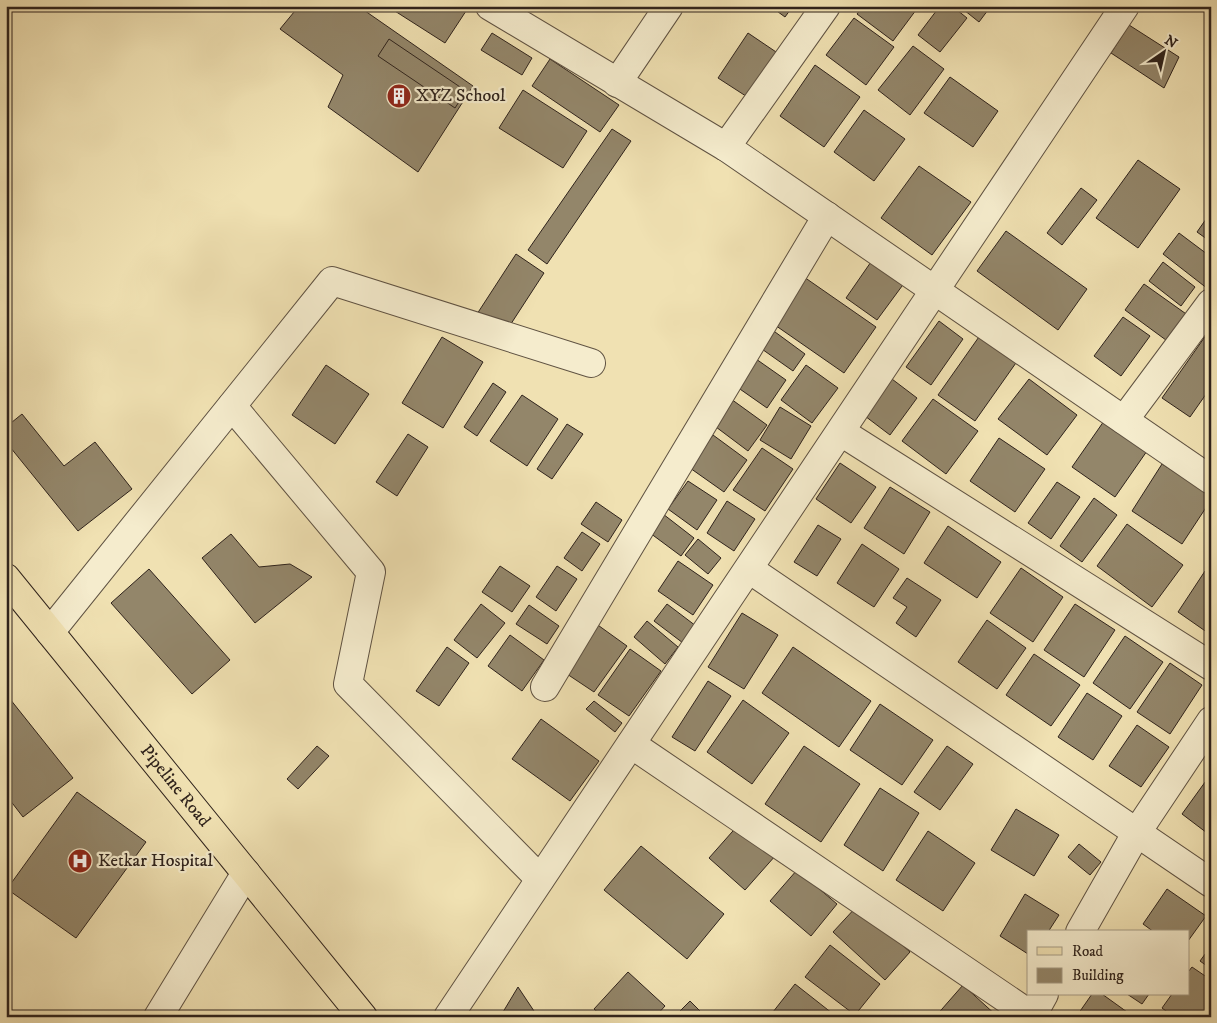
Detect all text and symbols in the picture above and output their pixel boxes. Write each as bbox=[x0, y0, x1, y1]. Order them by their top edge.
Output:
north arrow bbox=[1140, 28, 1190, 78]
text: N bbox=[1161, 31, 1181, 53]
building icon: XYZ School bbox=[386, 83, 412, 109]
place label: XYZ School bbox=[416, 85, 506, 107]
street label: Pipeline Road bbox=[135, 740, 215, 832]
hospital icon: Ketkar Hospital bbox=[67, 848, 93, 874]
place label: Ketkar Hospital bbox=[98, 850, 213, 872]
legend bbox=[1027, 930, 1190, 996]
text: Road bbox=[1072, 942, 1104, 961]
text: Building bbox=[1072, 966, 1124, 985]

